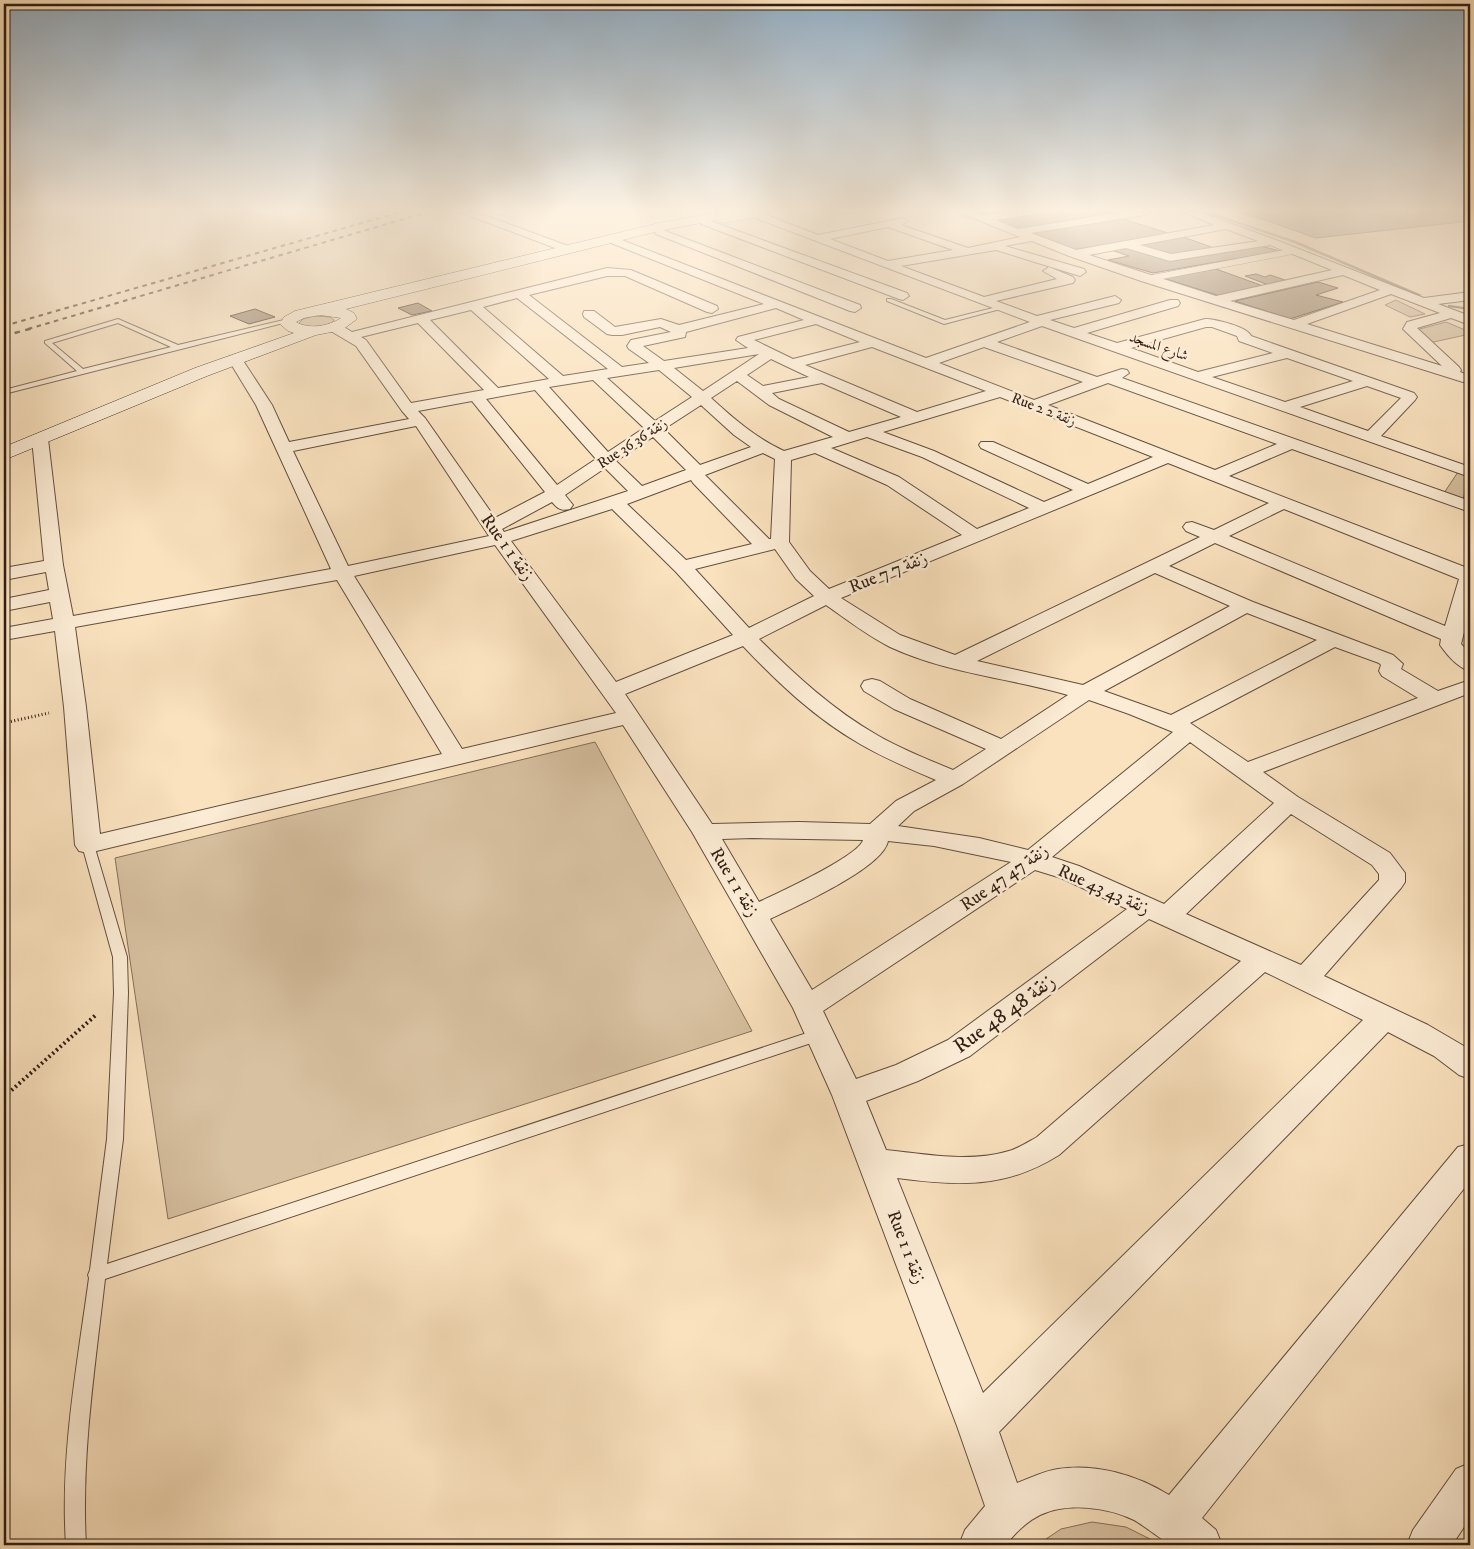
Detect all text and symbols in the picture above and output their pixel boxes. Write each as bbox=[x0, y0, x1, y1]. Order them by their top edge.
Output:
street label: شارع المسجد bbox=[1126, 327, 1191, 368]
street label: Rue 2 زنقة 2 bbox=[1009, 388, 1079, 431]
street label: Rue 36 زنقة 36 bbox=[594, 414, 671, 473]
street label: Rue 1 زنقة 1 bbox=[476, 510, 539, 585]
street label: Rue 7 زنقة 7 bbox=[846, 547, 931, 599]
street label: Rue 47 زنقة 47 bbox=[956, 839, 1053, 916]
street label: Rue 1 زنقة 1 bbox=[705, 844, 763, 921]
street label: Rue 43 زنقة 43 bbox=[1054, 860, 1153, 920]
street label: Rue 48 زنقة 48 bbox=[948, 968, 1061, 1060]
street label: Rue 1 زنقة 1 bbox=[882, 1207, 930, 1287]

